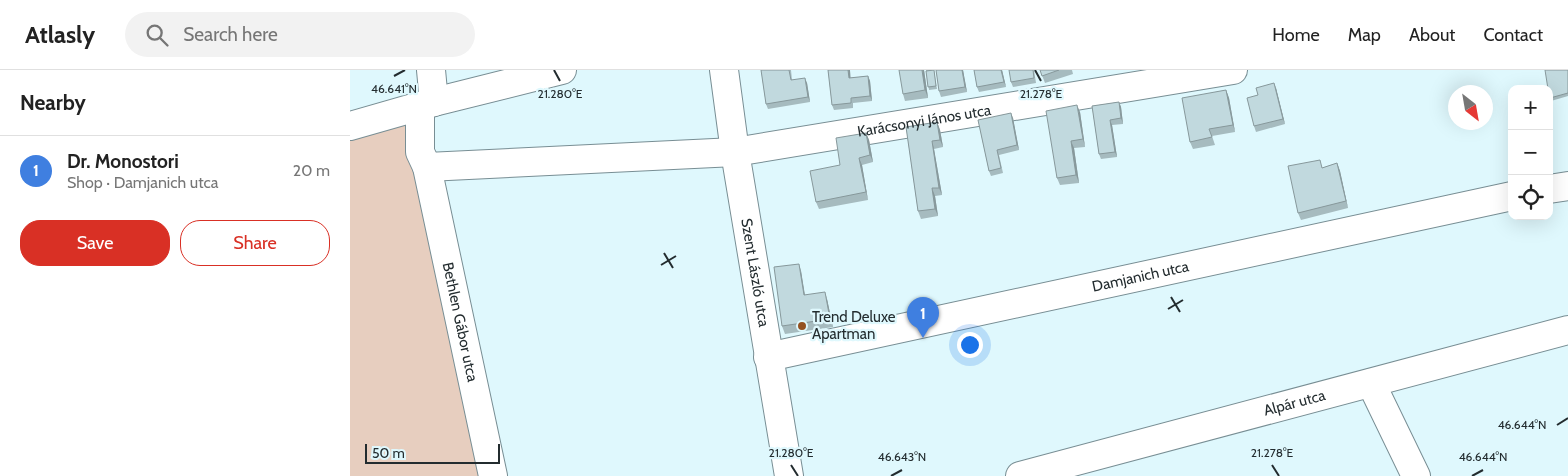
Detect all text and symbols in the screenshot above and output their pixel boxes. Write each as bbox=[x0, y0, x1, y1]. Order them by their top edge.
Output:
search box bbox=[125, 12, 475, 57]
text: Atlasly bbox=[25, 20, 95, 49]
icon: search bbox=[143, 21, 171, 49]
text: Search here bbox=[183, 23, 278, 46]
text: Home bbox=[1272, 24, 1320, 46]
text: Map bbox=[1348, 24, 1381, 46]
text: About bbox=[1409, 24, 1455, 46]
text: Contact bbox=[1483, 24, 1543, 46]
text: 46.641°N bbox=[371, 81, 417, 96]
north arrow bbox=[1448, 85, 1493, 130]
map controls bbox=[1508, 85, 1553, 220]
button: + bbox=[1508, 85, 1553, 130]
text: 21.280°E bbox=[538, 86, 583, 101]
text: 21.278°E bbox=[1020, 86, 1063, 101]
text: Nearby bbox=[20, 90, 86, 115]
street label: Karácsonyi János utca bbox=[856, 101, 993, 141]
button: − bbox=[1508, 130, 1553, 175]
text: Dr. Monostori bbox=[67, 150, 179, 173]
text: 1 bbox=[33, 161, 39, 180]
text: 20 m bbox=[293, 161, 330, 180]
text: Shop · Damjanich utca bbox=[67, 173, 218, 192]
button: locate bbox=[1508, 175, 1553, 220]
street label: Szent László utca bbox=[737, 217, 773, 329]
button: Save bbox=[20, 220, 170, 266]
button: Share bbox=[180, 220, 330, 266]
street label: Damjanich utca bbox=[1090, 257, 1191, 296]
street label: Bethlen Gábor utca bbox=[439, 261, 482, 384]
pin: 1 bbox=[907, 297, 939, 338]
place label: Trend Deluxe Apartman bbox=[812, 308, 896, 343]
marker: Trend Deluxe Apartman bbox=[796, 320, 808, 332]
your location bbox=[957, 332, 983, 358]
street label: Alpár utca bbox=[1262, 386, 1328, 420]
text: 46.644°N bbox=[1498, 417, 1546, 432]
scale bar bbox=[365, 441, 500, 464]
text: 50 m bbox=[372, 444, 405, 462]
text: 21.280°E bbox=[769, 445, 814, 460]
text: 21.278°E bbox=[1251, 445, 1294, 460]
text: 46.643°N bbox=[878, 449, 926, 464]
text: 46.644°N bbox=[1459, 449, 1507, 464]

